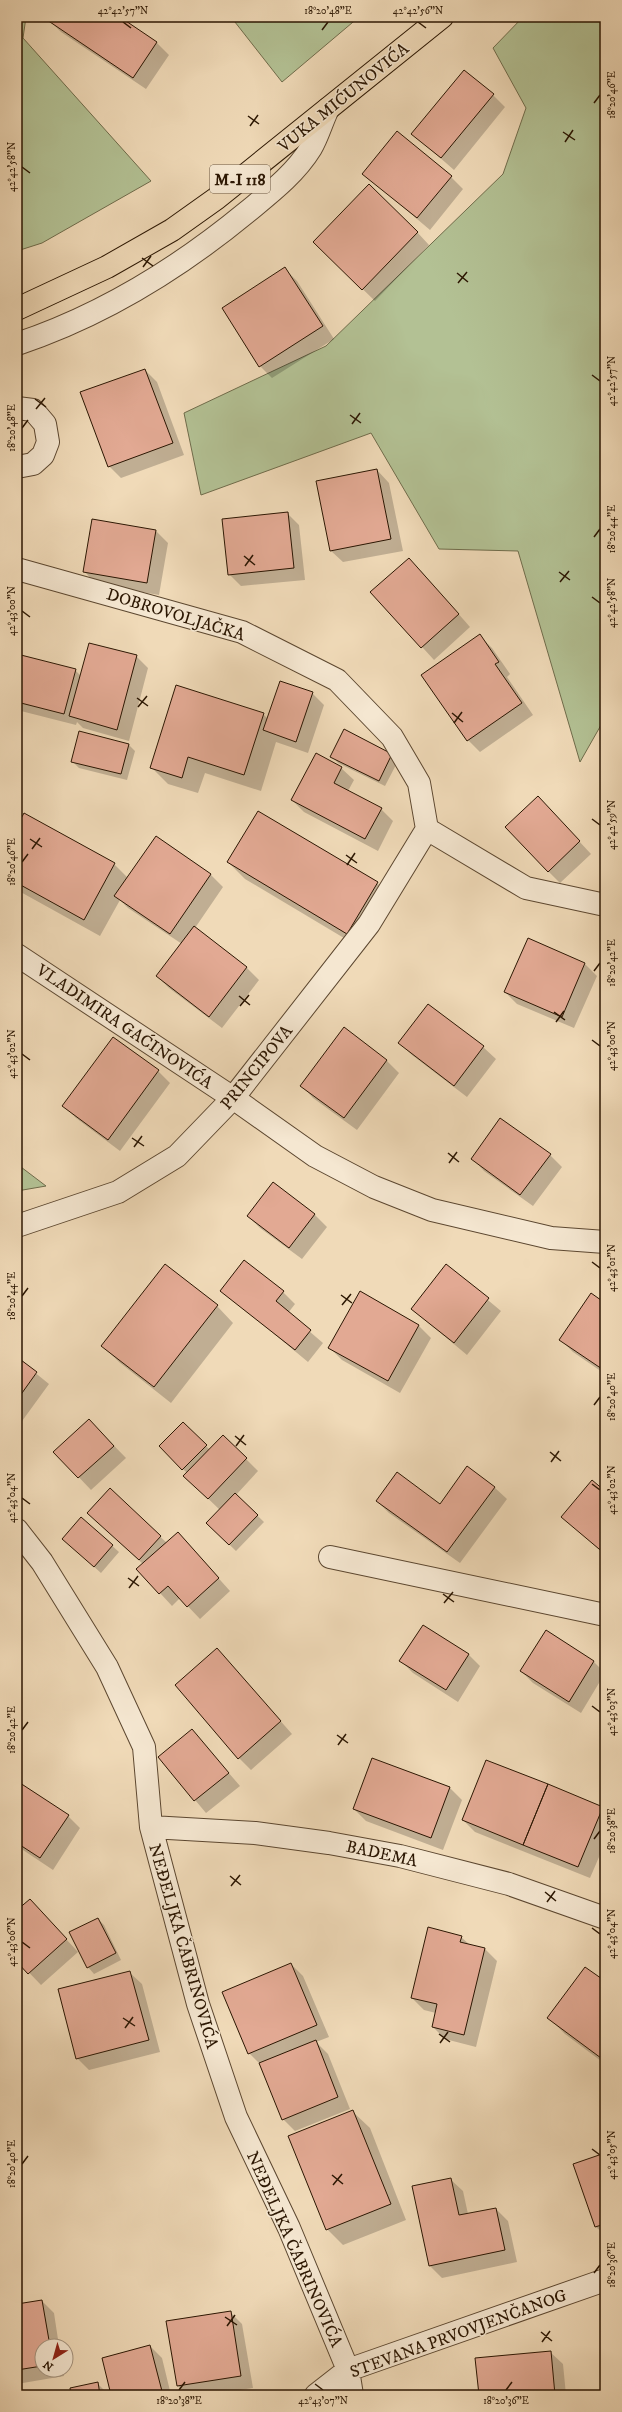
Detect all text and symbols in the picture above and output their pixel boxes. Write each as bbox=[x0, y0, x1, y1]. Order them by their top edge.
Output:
text: 42°42'57"N bbox=[98, 5, 148, 17]
text: 18°20'48"E bbox=[304, 5, 352, 17]
text: 42°42'56"N bbox=[393, 5, 443, 17]
street label: VUKA MIĆUNOVIĆA bbox=[272, 37, 414, 158]
text: 18°20'46"E bbox=[606, 71, 618, 119]
text: 42°42'58"N bbox=[6, 142, 18, 192]
road number: M-I 118 bbox=[210, 165, 270, 193]
text: 42°42'57"N bbox=[606, 356, 618, 406]
text: 18°20'48"E bbox=[6, 404, 18, 452]
text: 18°20'44"E bbox=[606, 505, 618, 553]
text: 42°42'58"N bbox=[606, 578, 618, 628]
street label: DOBROVOLJAČKA bbox=[104, 582, 248, 647]
text: 42°43'00"N bbox=[6, 586, 18, 636]
text: 42°42'59"N bbox=[606, 800, 618, 850]
text: 18°20'46"E bbox=[6, 838, 18, 886]
text: 18°20'42"E bbox=[606, 939, 618, 987]
street label: VLADIMIRA GAĆINOVIĆA bbox=[31, 958, 218, 1094]
street label: PRINCIPOVA bbox=[216, 1021, 298, 1115]
text: 42°43'00"N bbox=[606, 1021, 618, 1071]
text: 42°43'02"N bbox=[6, 1029, 18, 1079]
text: 42°43'01"N bbox=[606, 1244, 618, 1292]
text: 18°20'44"E bbox=[6, 1272, 18, 1320]
text: 18°20'40"E bbox=[606, 1373, 618, 1421]
text: 42°43'02"N bbox=[606, 1465, 618, 1515]
text: 42°43'04"N bbox=[6, 1473, 18, 1523]
text: 42°43'03"N bbox=[606, 1688, 618, 1736]
text: 18°20'42"E bbox=[6, 1706, 18, 1754]
text: 18°20'38"E bbox=[606, 1808, 618, 1854]
street label: BADEMA bbox=[344, 1836, 420, 1872]
street label: NEĐELJKA ČABRINOVIĆA bbox=[143, 1841, 224, 2051]
text: 42°43'04"N bbox=[606, 1909, 618, 1959]
text: 42°43'06"N bbox=[6, 1917, 18, 1967]
text: 42°43'05"N bbox=[606, 2130, 618, 2180]
text: 18°20'40"E bbox=[6, 2140, 18, 2188]
street label: NEĐELJKA ČABRINOVIĆA bbox=[241, 2148, 348, 2351]
text: 18°20'36"E bbox=[606, 2242, 618, 2288]
street label: STEVANA PRVOVJENČANOG bbox=[347, 2283, 570, 2383]
north arrow bbox=[34, 2338, 74, 2378]
text: N bbox=[41, 2357, 56, 2373]
text: 18°20'38"E bbox=[156, 2395, 202, 2407]
text: 42°43'07"N bbox=[298, 2395, 348, 2407]
text: 18°20'36"E bbox=[483, 2395, 529, 2407]

